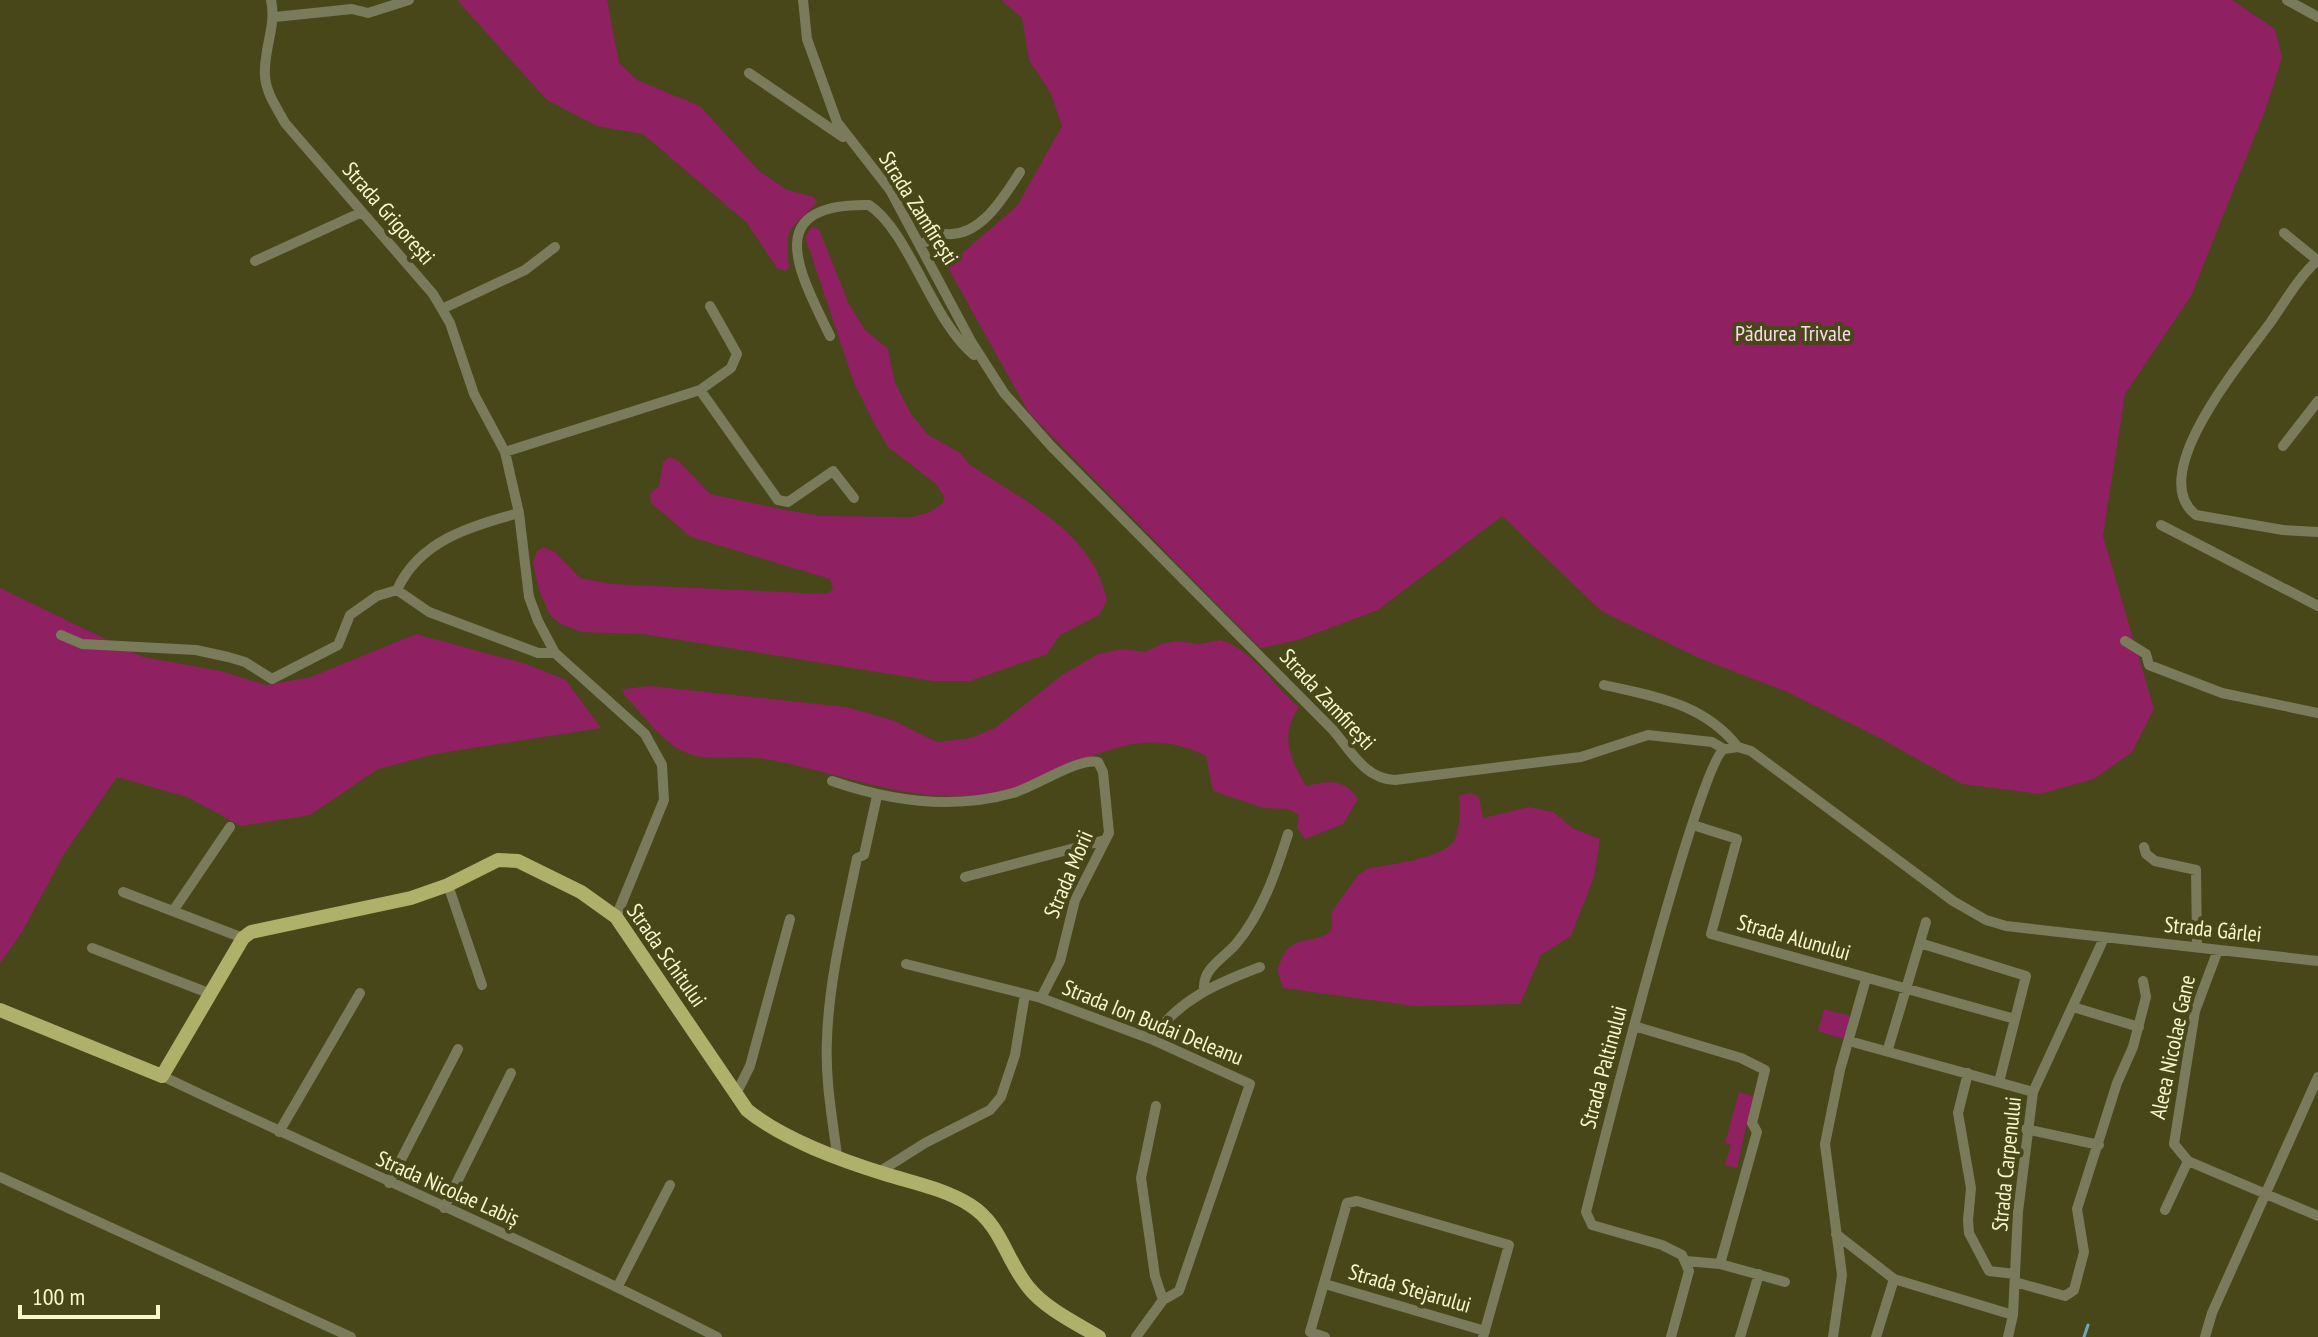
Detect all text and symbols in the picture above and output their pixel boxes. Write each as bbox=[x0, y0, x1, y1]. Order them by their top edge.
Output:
street label: Strada Zamfirești bbox=[873, 146, 965, 270]
street label: Strada Grigorești bbox=[337, 156, 441, 270]
park label: Pădurea Trivale bbox=[1735, 319, 1851, 347]
street label: Strada Zamfirești bbox=[1274, 643, 1382, 755]
street label: Strada Morii bbox=[1037, 826, 1099, 922]
street label: Strada Schitului bbox=[621, 898, 713, 1012]
street label: Strada Alunului bbox=[1734, 907, 1854, 967]
street label: Strada Gârlei bbox=[2163, 910, 2263, 948]
street label: Aleea Nicolae Gane bbox=[2143, 972, 2201, 1122]
street label: Strada Ion Budai Deleanu bbox=[1058, 973, 1248, 1071]
street label: Strada Paltinului bbox=[1573, 1003, 1633, 1131]
street label: Strada Carpenului bbox=[1985, 1095, 2027, 1233]
street label: Strada Nicolae Labiș bbox=[372, 1144, 524, 1232]
street label: Strada Stejarului bbox=[1345, 1257, 1475, 1319]
scale bar bbox=[20, 1269, 158, 1319]
text: 100 m bbox=[32, 1281, 85, 1312]

